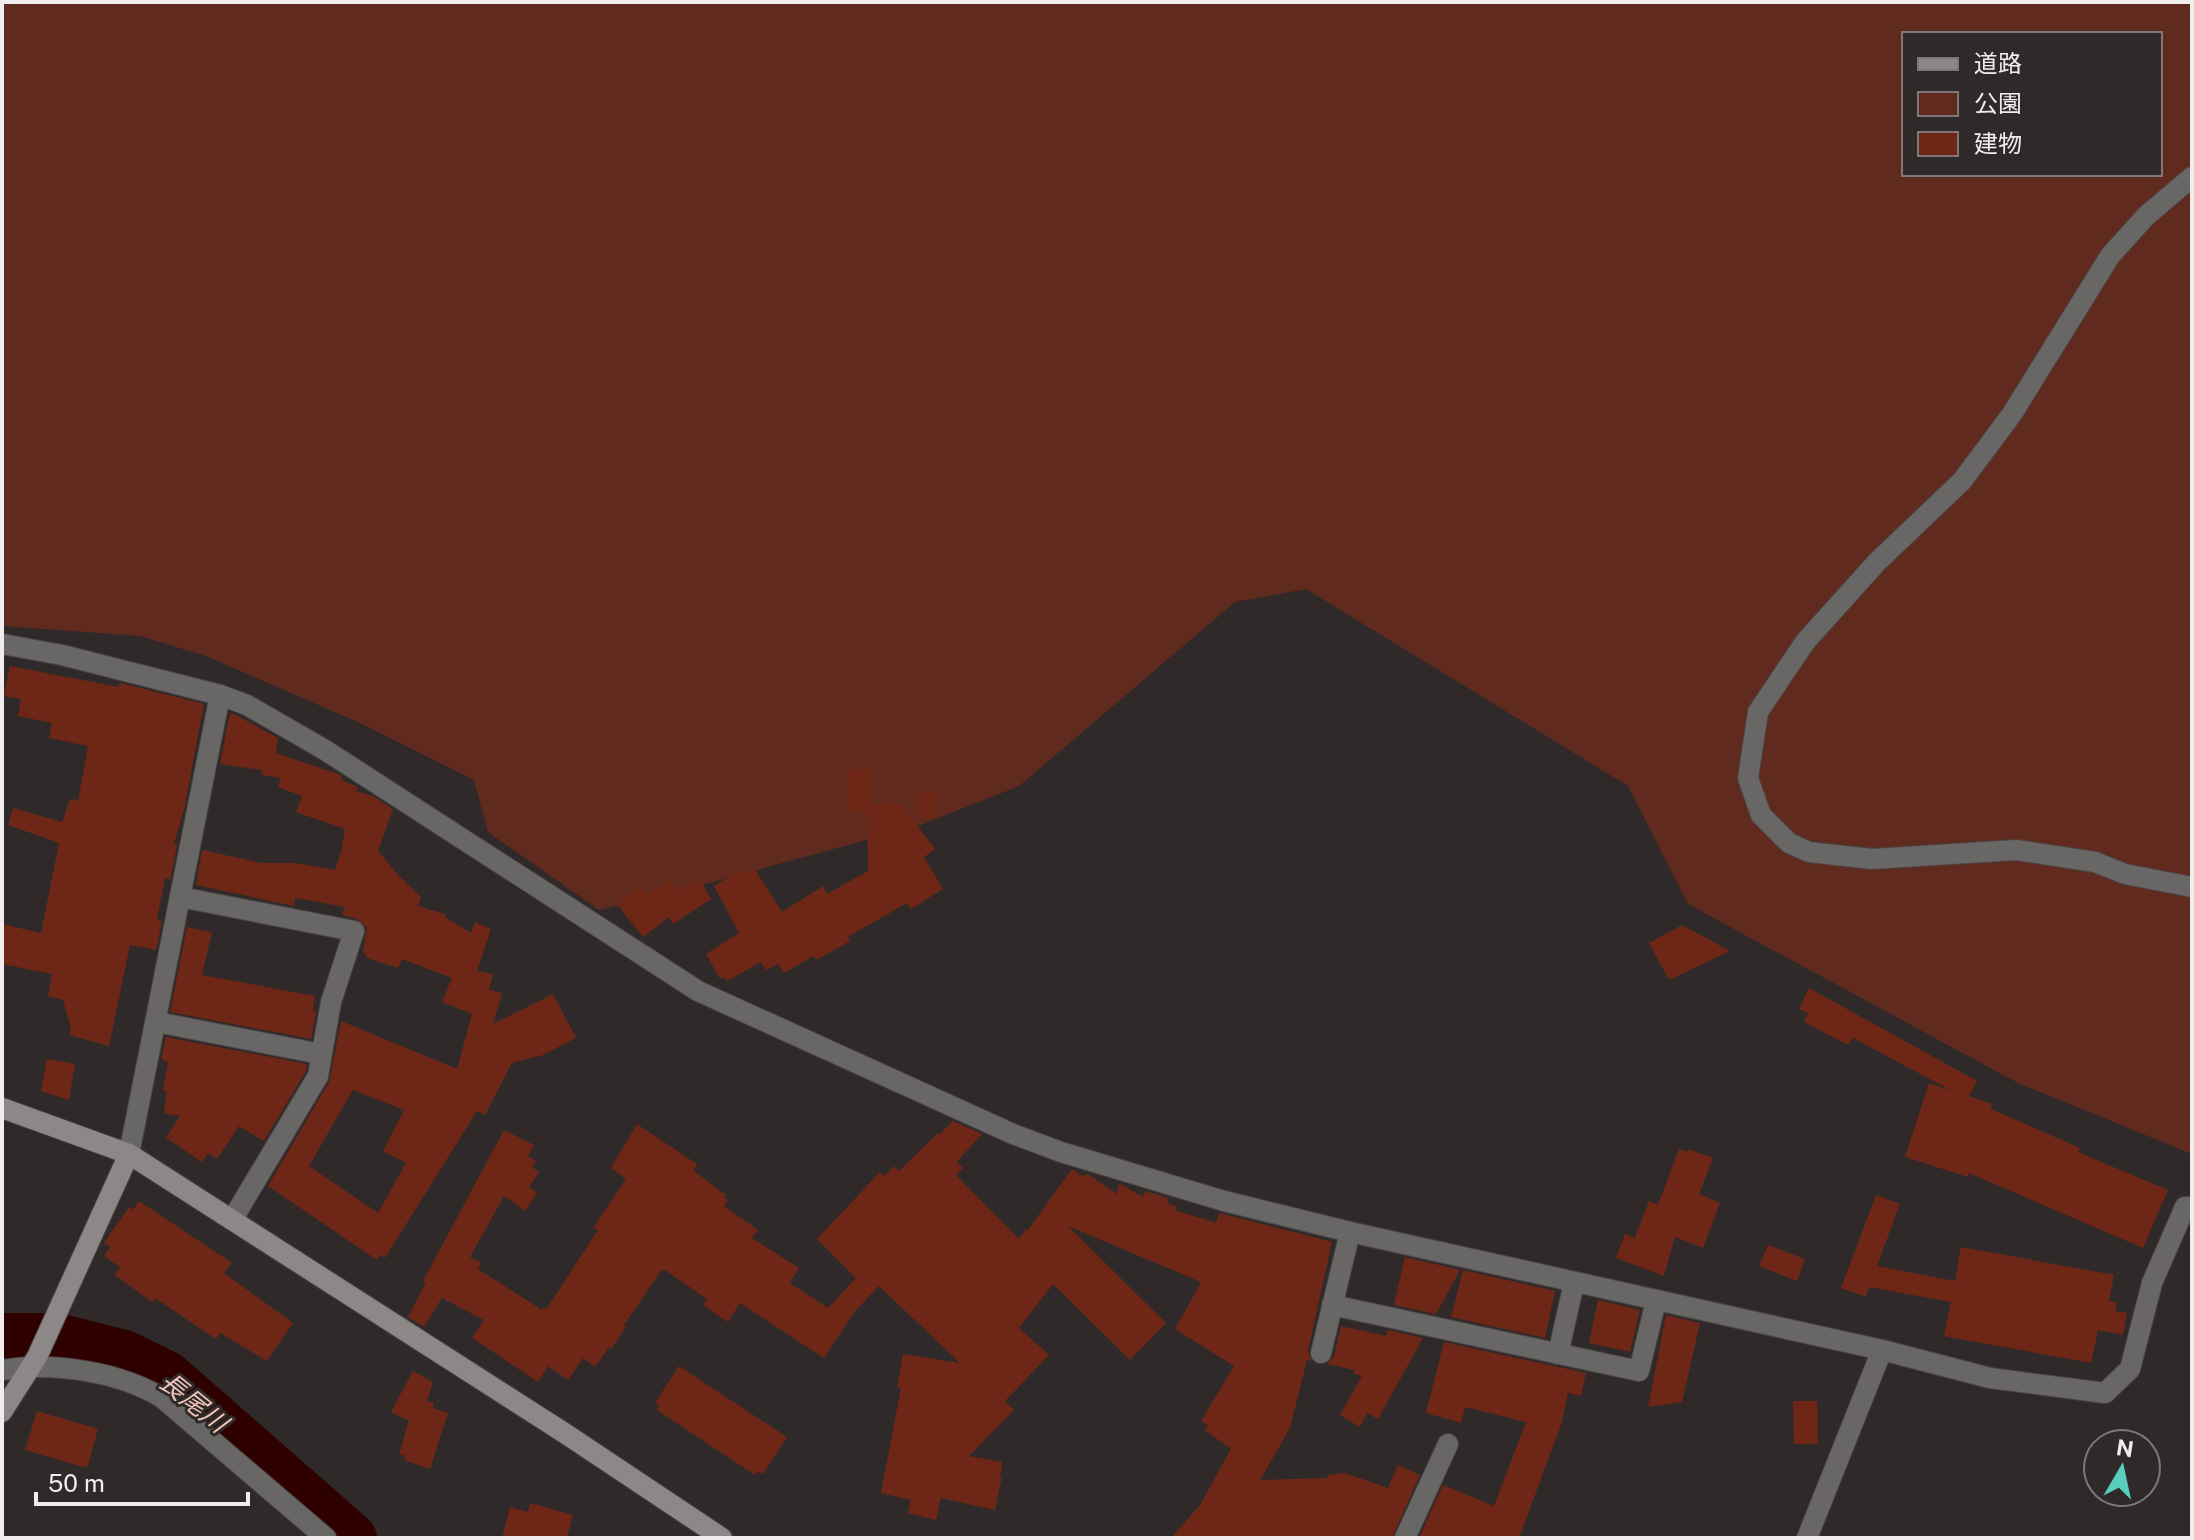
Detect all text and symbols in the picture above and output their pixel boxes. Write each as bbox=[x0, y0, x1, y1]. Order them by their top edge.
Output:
legend bbox=[1902, 32, 2162, 176]
text: 道路 bbox=[1974, 49, 2022, 77]
text: 公園 bbox=[1974, 89, 2022, 117]
text: 建物 bbox=[1974, 129, 2022, 157]
water label: 長尾川 bbox=[154, 1365, 236, 1440]
north arrow bbox=[2082, 1428, 2162, 1508]
text: N bbox=[2115, 1434, 2136, 1462]
scale bar bbox=[36, 1456, 248, 1506]
text: 50 m bbox=[48, 1469, 105, 1497]

